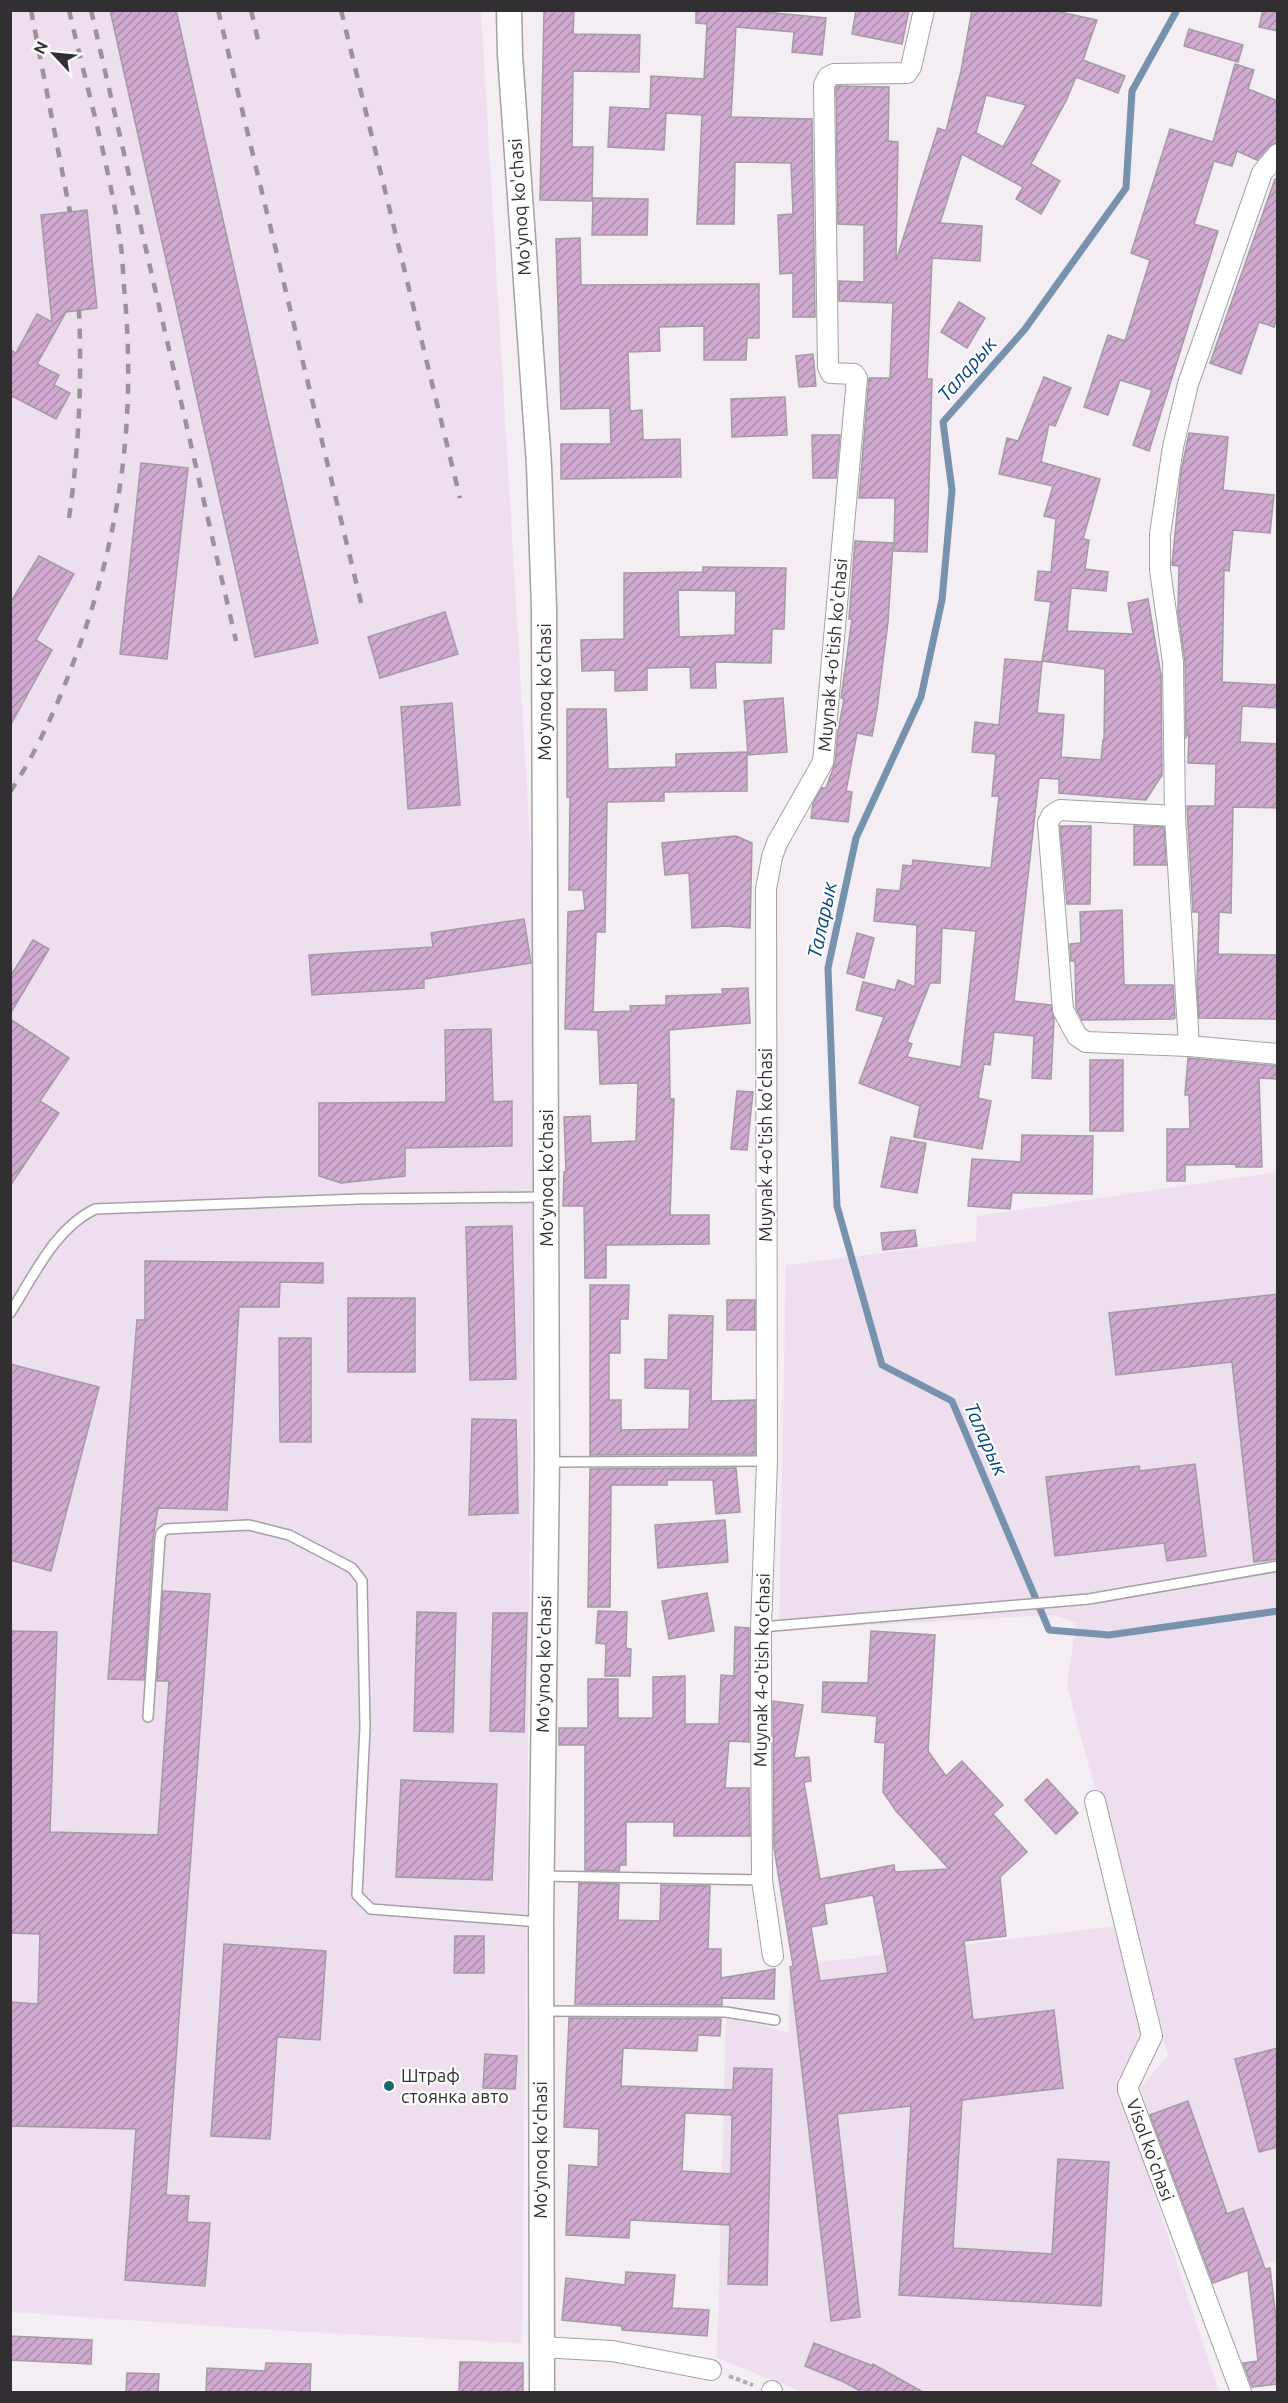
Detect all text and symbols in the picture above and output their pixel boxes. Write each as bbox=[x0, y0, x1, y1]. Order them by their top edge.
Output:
north arrow bbox=[24, 24, 84, 84]
text: N bbox=[30, 38, 51, 57]
street label: Moʻynoq ko'chasi bbox=[504, 138, 534, 276]
water label: Таларык bbox=[932, 331, 1001, 406]
street label: Muynak 4-o'tish ko'chasi bbox=[814, 557, 850, 752]
street label: Moʻynoq ko'chasi bbox=[534, 623, 554, 761]
water label: Таларык bbox=[802, 879, 841, 960]
street label: Muynak 4-o'tish ko'chasi bbox=[755, 1048, 775, 1242]
street label: Moʻynoq ko'chasi bbox=[536, 1109, 556, 1247]
water label: Таларык bbox=[960, 1399, 1013, 1480]
street label: Muynak 4-o'tish ko'chasi bbox=[749, 1573, 773, 1767]
street label: Moʻynoq ko'chasi bbox=[532, 1595, 554, 1733]
place label: Штраф стоянка авто bbox=[401, 2065, 509, 2106]
marker: Штраф стоянка авто bbox=[382, 2079, 396, 2093]
street label: Moʻynoq ko'chasi bbox=[530, 2081, 550, 2219]
street label: Visol ko'chasi bbox=[1123, 2096, 1179, 2203]

